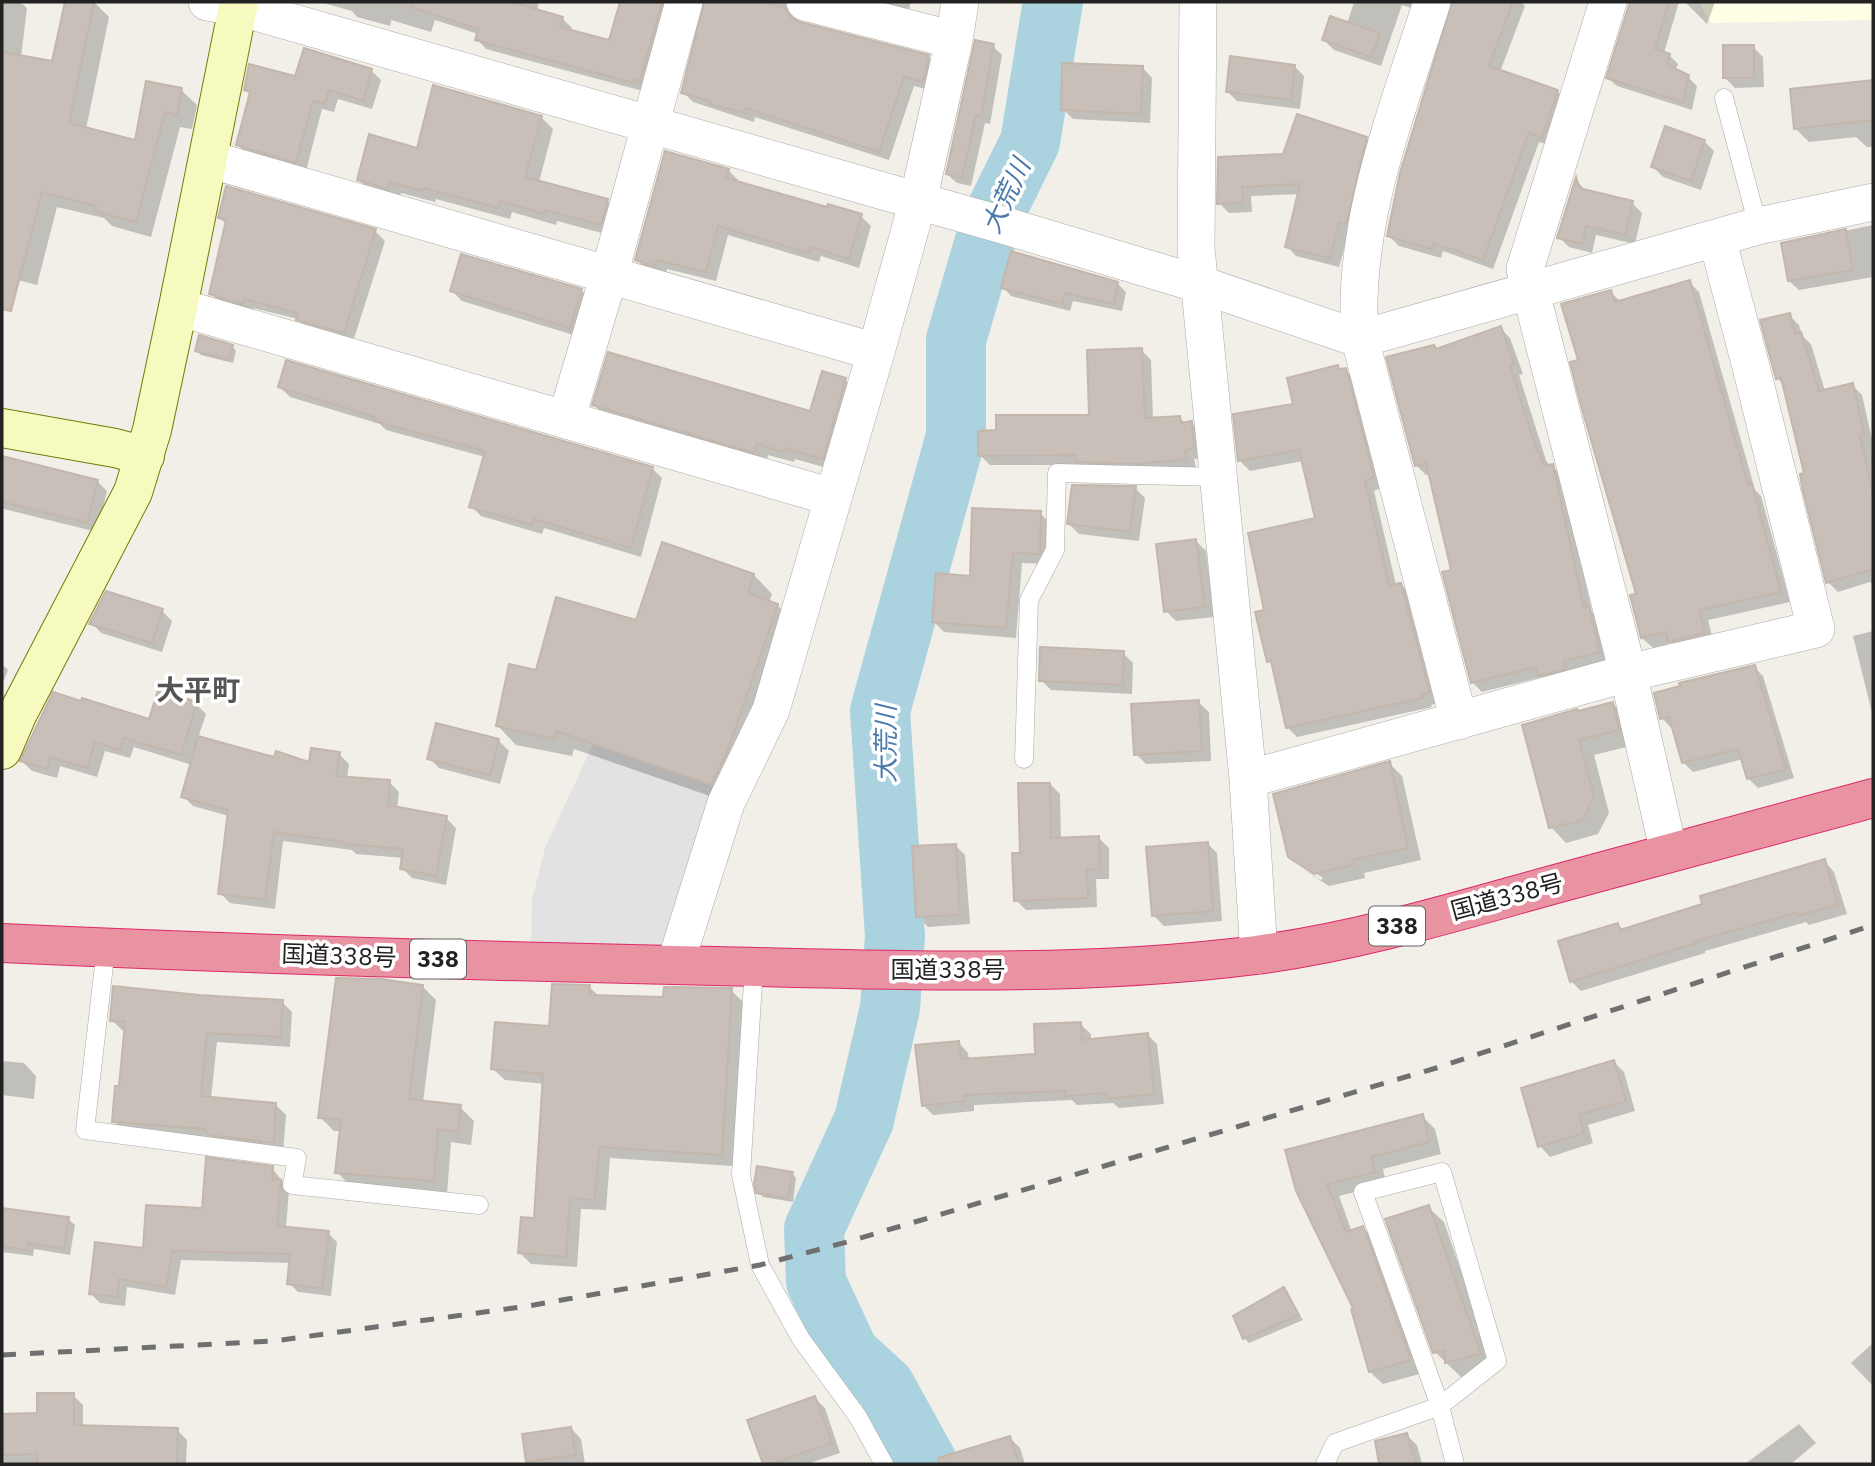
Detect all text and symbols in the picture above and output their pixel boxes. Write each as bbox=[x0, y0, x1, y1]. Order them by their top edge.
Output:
water label: 大荒川 bbox=[973, 150, 1038, 238]
district label: 大平町 bbox=[156, 671, 240, 708]
water label: 大荒川 bbox=[868, 702, 902, 783]
street label: 国道338号 bbox=[1447, 866, 1567, 926]
road number: 338 bbox=[1369, 906, 1425, 945]
street label: 国道338号 bbox=[281, 937, 397, 973]
road number: 338 bbox=[410, 940, 466, 978]
street label: 国道338号 bbox=[890, 953, 1006, 985]

